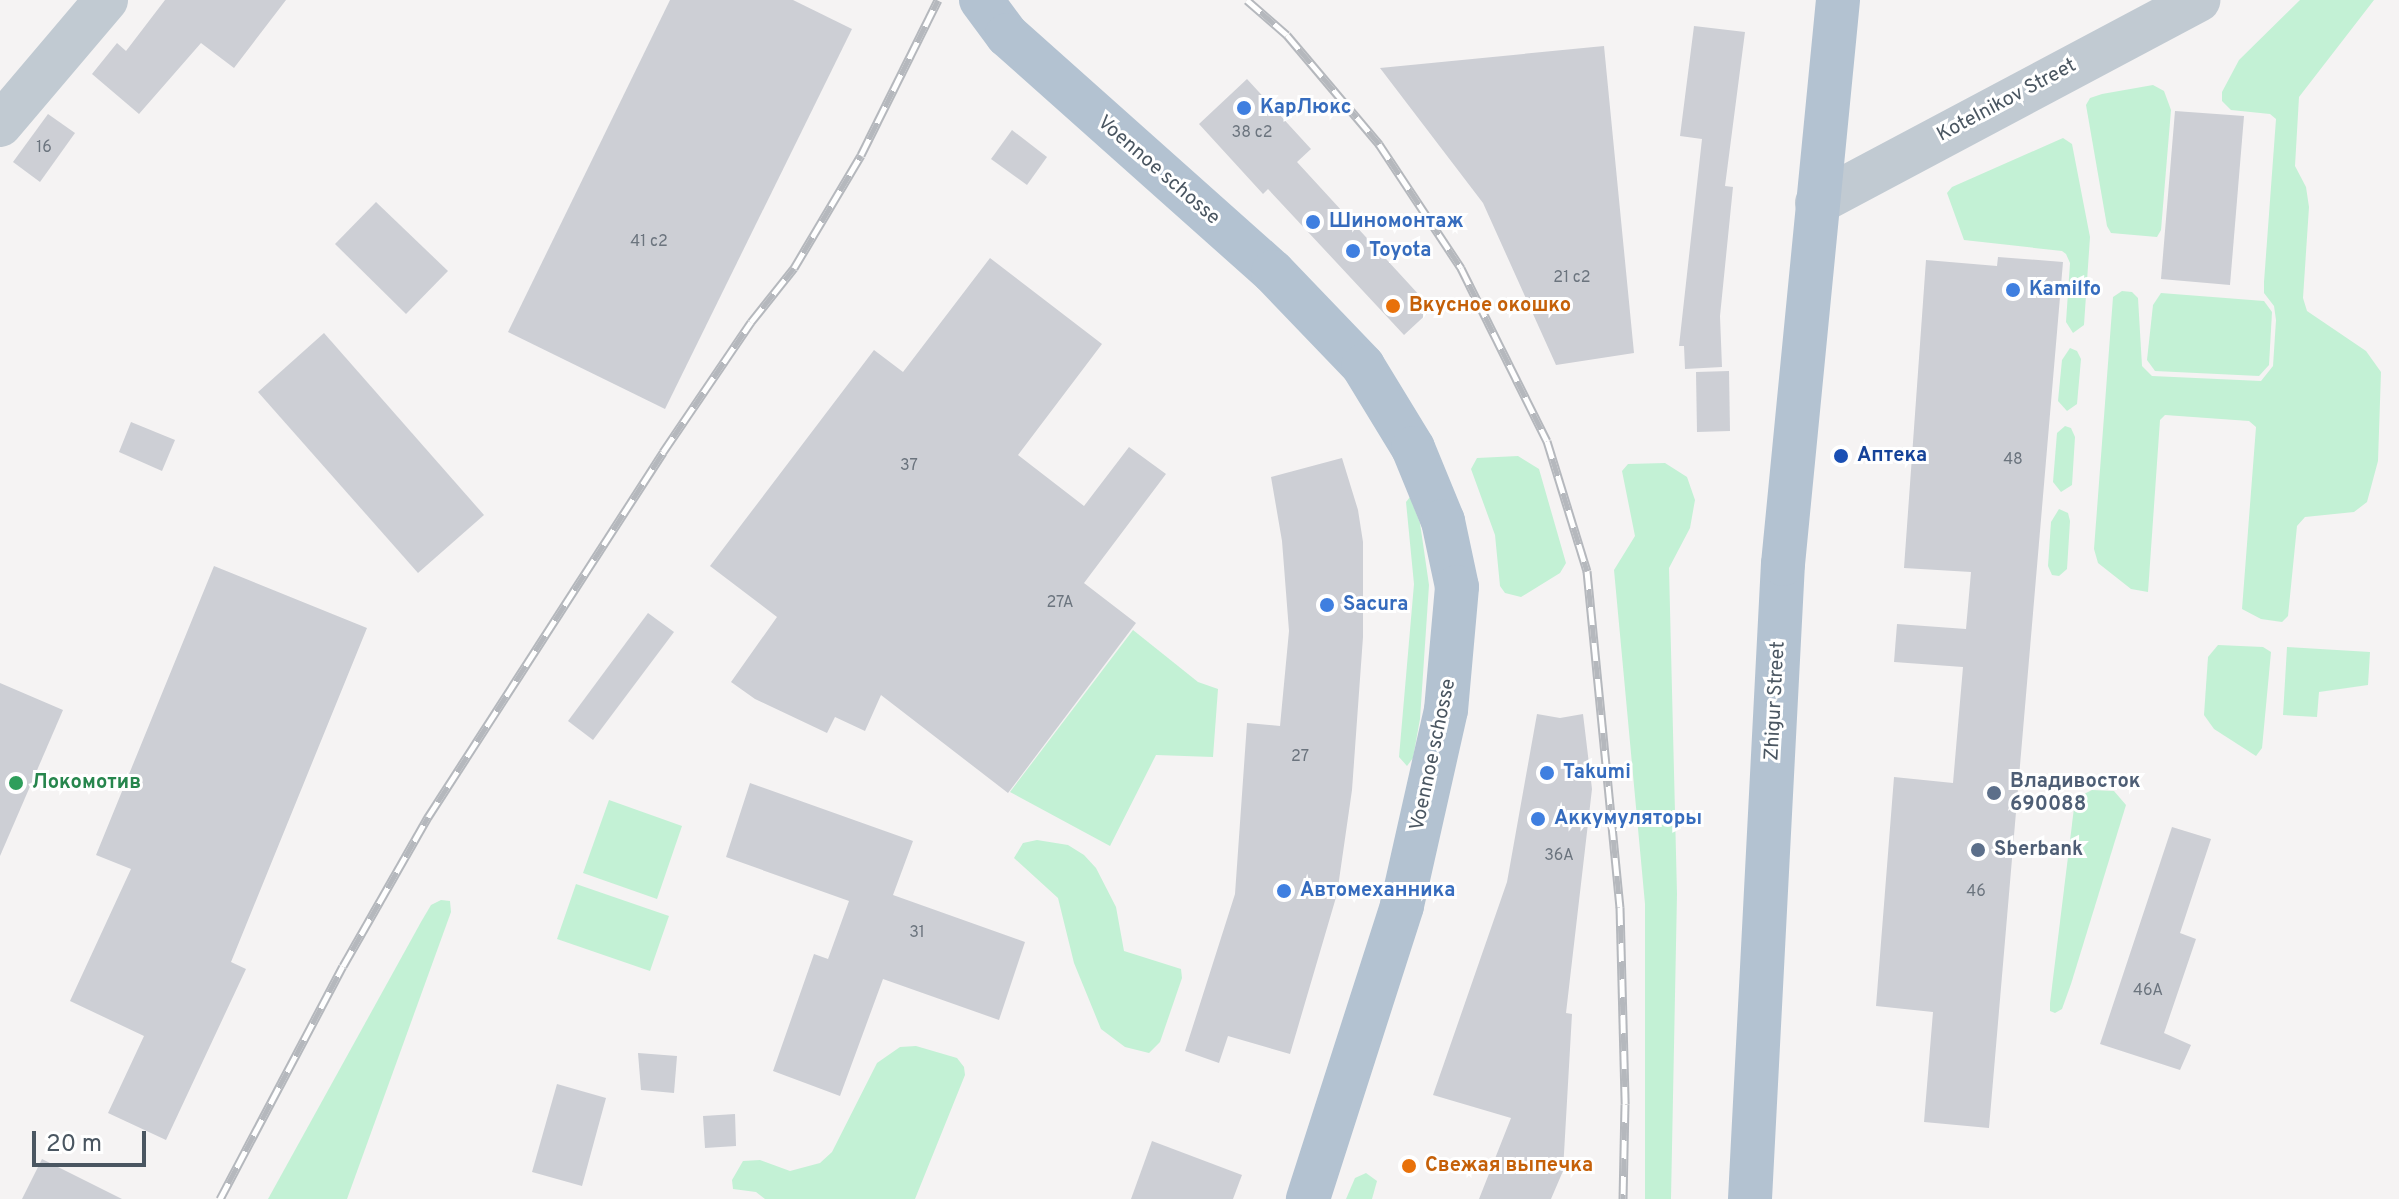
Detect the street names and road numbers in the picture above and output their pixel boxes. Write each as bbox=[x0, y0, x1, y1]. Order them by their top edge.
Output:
street label: Kotelnikov Street bbox=[1933, 54, 2081, 148]
street label: Voennoe schosse bbox=[1092, 111, 1224, 231]
street label: Zhigur Street bbox=[1761, 641, 1791, 761]
street label: Voennoe schosse bbox=[1406, 677, 1462, 833]

